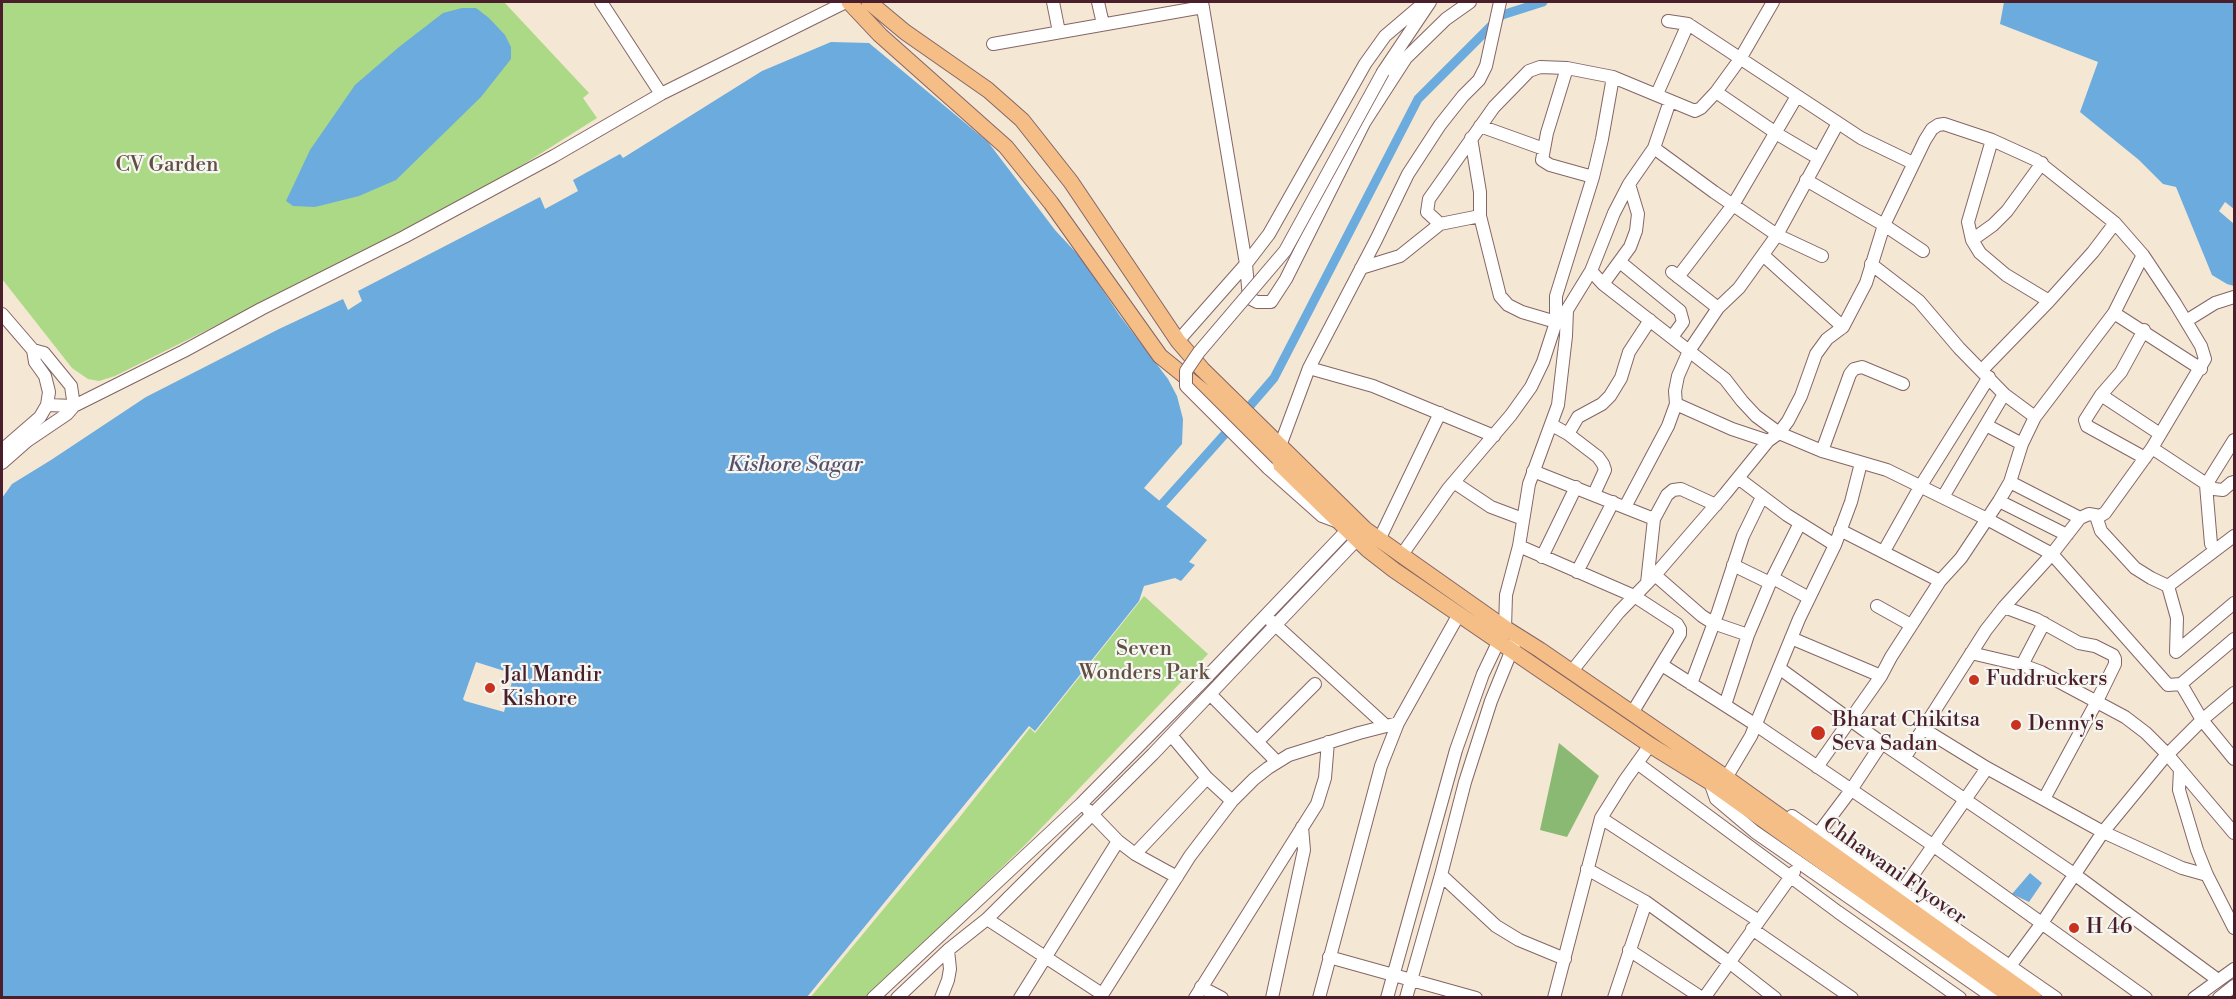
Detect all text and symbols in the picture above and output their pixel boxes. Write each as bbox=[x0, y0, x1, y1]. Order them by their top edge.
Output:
park label: CV Garden bbox=[115, 153, 219, 179]
water label: Kishore Sagar bbox=[727, 453, 863, 479]
park label: Seven Wonders Park bbox=[1079, 637, 1209, 687]
place label: Jal Mandir Kishore bbox=[502, 663, 602, 713]
place label: Fuddruckers bbox=[1986, 667, 2107, 693]
marker: Fuddruckers bbox=[1967, 673, 1981, 687]
marker: Jal Mandir Kishore bbox=[483, 681, 497, 695]
place label: Bharat Chikitsa Seva Sadan bbox=[1832, 708, 1980, 758]
place label: Denny's bbox=[2028, 712, 2104, 738]
marker: Denny's bbox=[2009, 718, 2023, 732]
marker: Bharat Chikitsa Seva Sadan bbox=[1809, 724, 1827, 742]
street label: Chhawani Flyover bbox=[1817, 813, 1971, 931]
place label: H 46 bbox=[2086, 915, 2132, 941]
marker: H 46 bbox=[2067, 921, 2081, 935]

